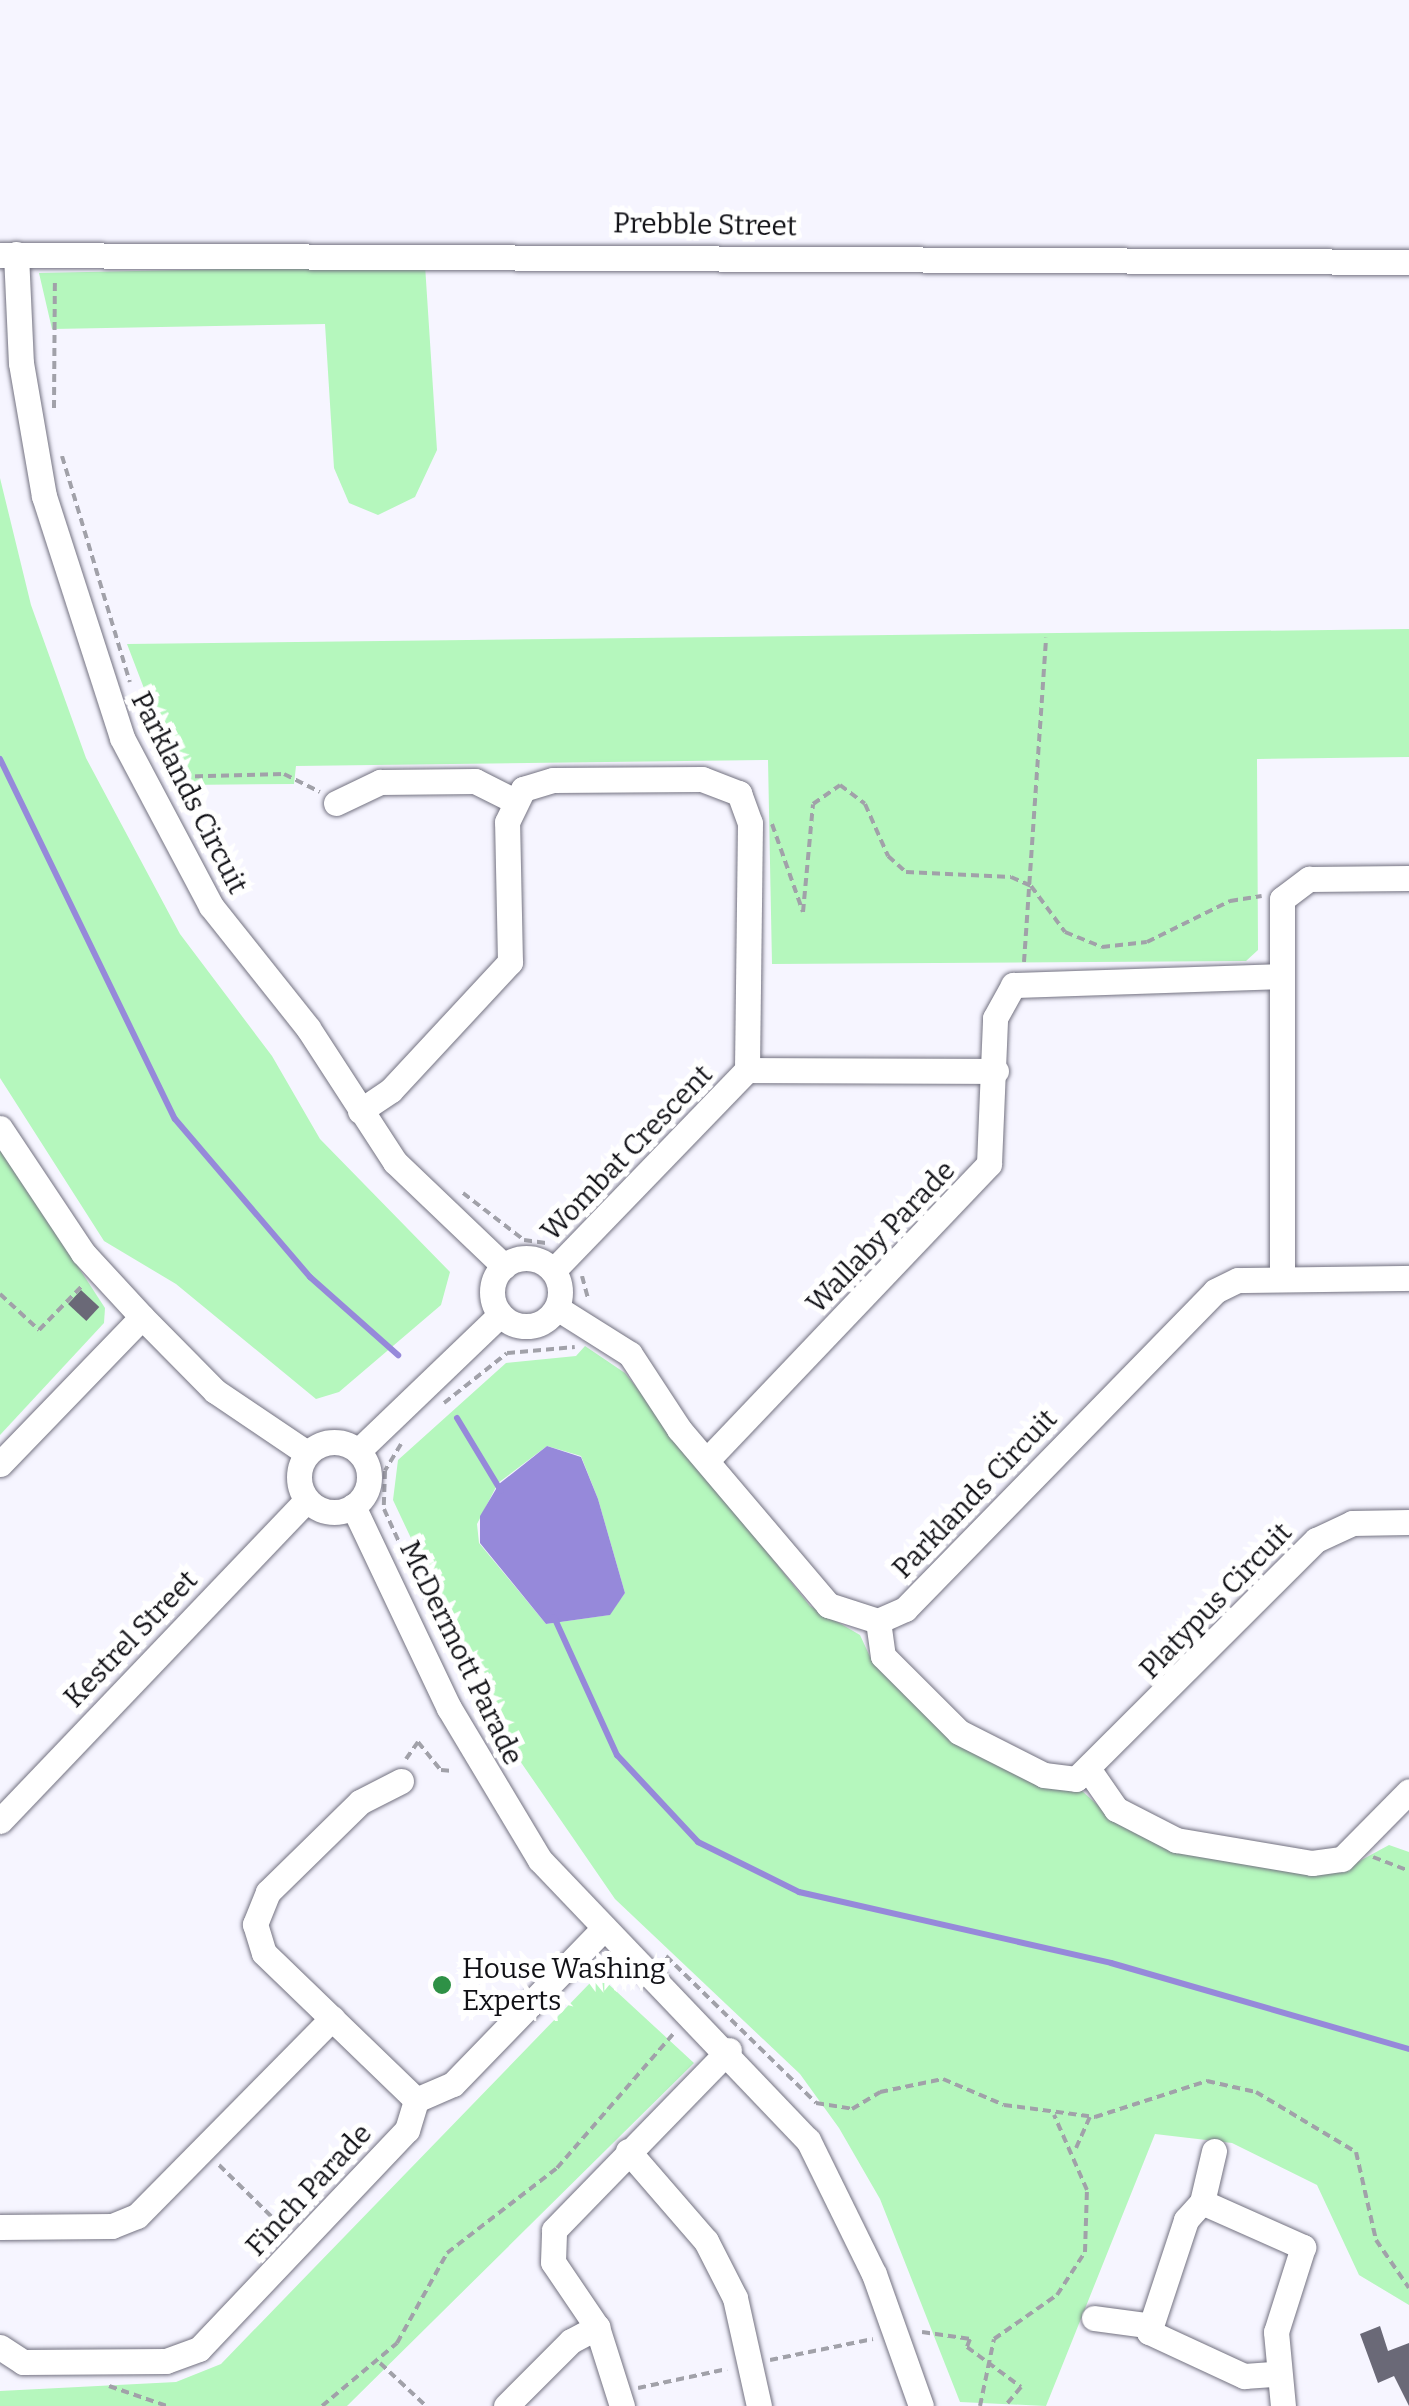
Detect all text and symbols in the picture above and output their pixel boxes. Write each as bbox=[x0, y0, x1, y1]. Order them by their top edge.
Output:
street label: Prebble Street bbox=[613, 207, 797, 243]
street label: Parklands Circuit bbox=[124, 686, 254, 900]
street label: Wombat Crescent bbox=[535, 1058, 719, 1248]
street label: Wallaby Parade bbox=[800, 1154, 962, 1320]
street label: Parklands Circuit bbox=[886, 1403, 1064, 1585]
street label: Platypus Circuit bbox=[1133, 1516, 1299, 1686]
street label: McDermott Parade bbox=[392, 1536, 530, 1770]
street label: Kestrel Street bbox=[57, 1564, 205, 1714]
place label: House Washing Experts bbox=[462, 1952, 666, 2018]
marker: House Washing Experts bbox=[431, 1974, 453, 1996]
street label: Finch Parade bbox=[239, 2117, 379, 2263]

